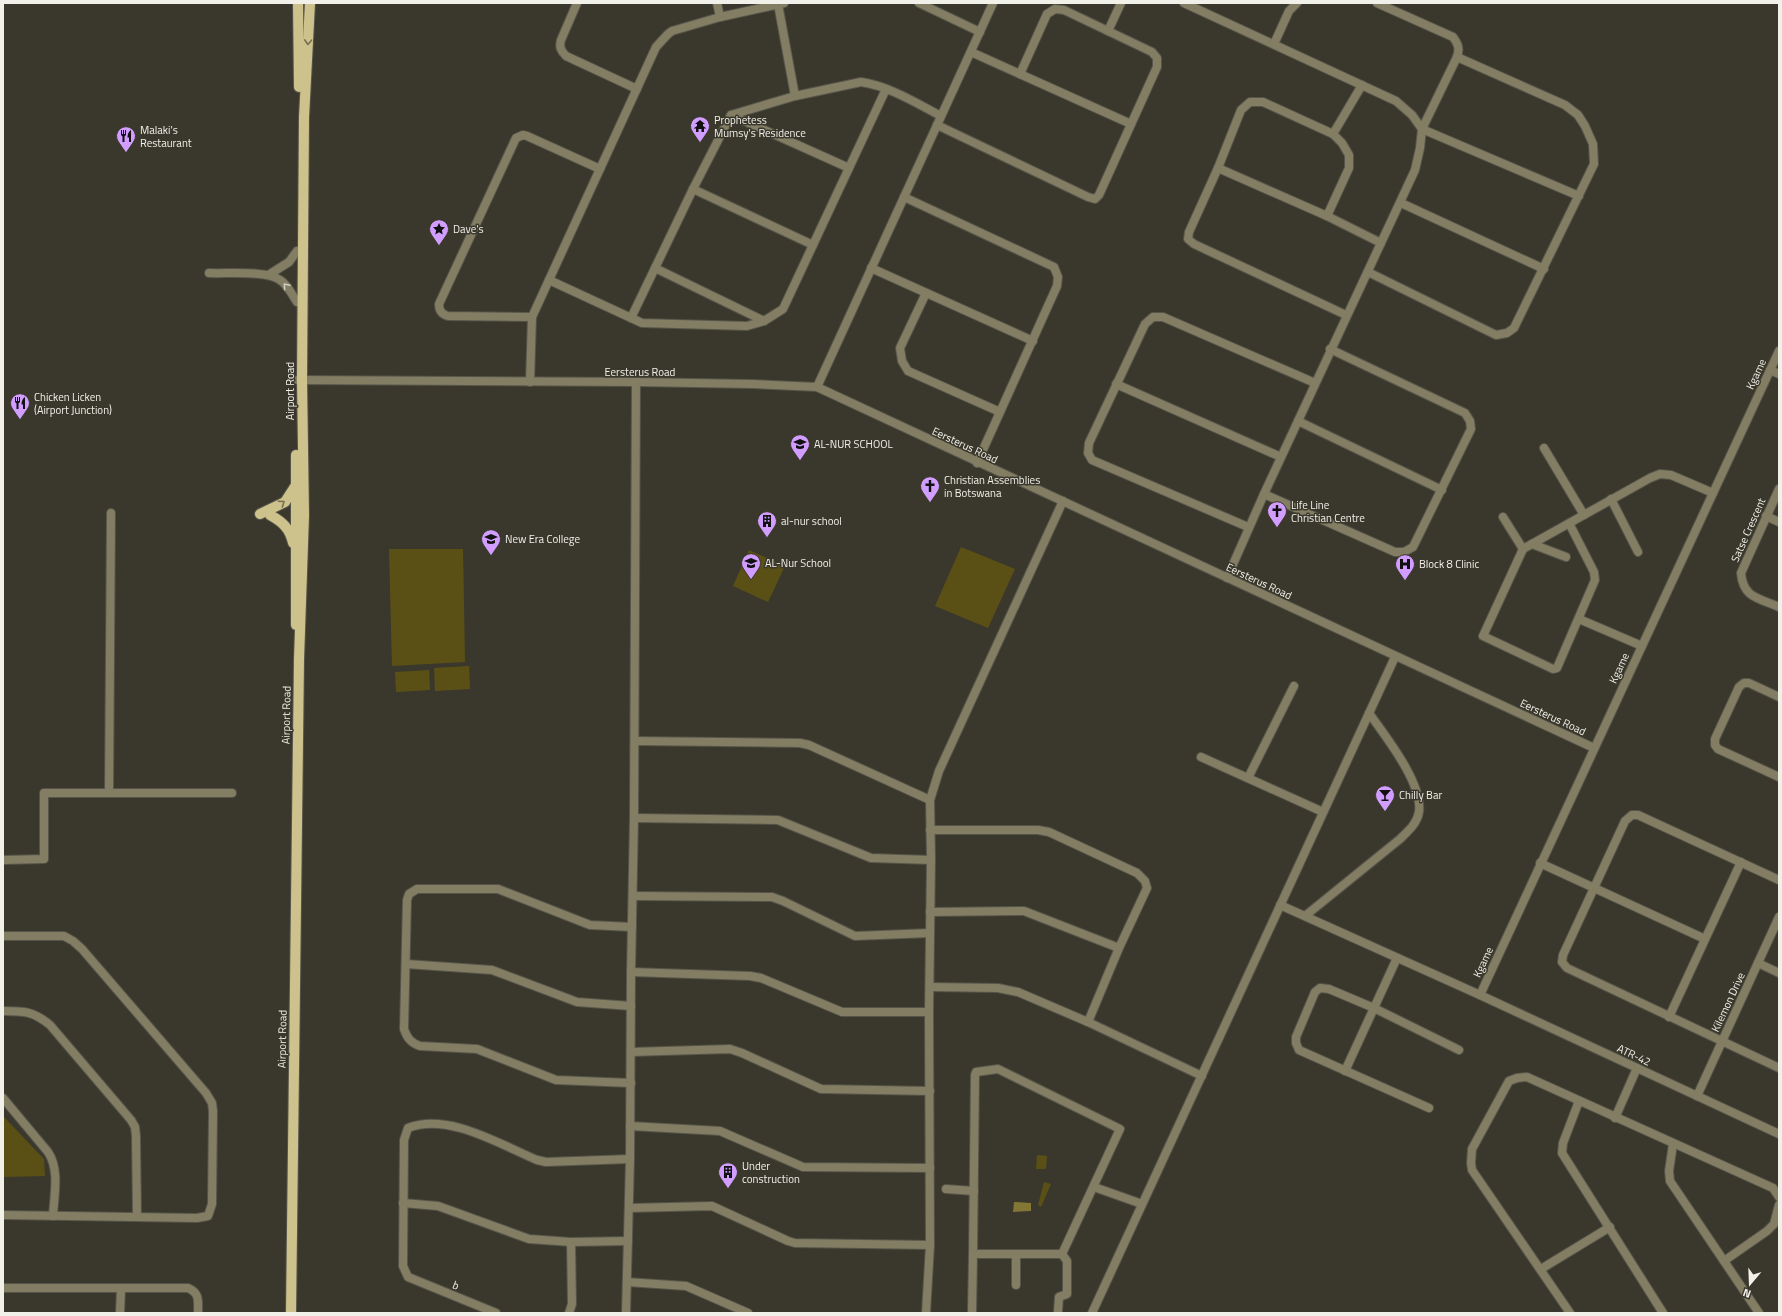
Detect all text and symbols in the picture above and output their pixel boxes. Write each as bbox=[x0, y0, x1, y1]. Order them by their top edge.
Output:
one-way arrow bbox=[304, 39, 312, 45]
place label: Prophetess Mumsy's Residence bbox=[714, 112, 806, 141]
temple icon: Prophetess Mumsy's Residence bbox=[689, 115, 711, 143]
place label: Malaki's Restaurant bbox=[140, 122, 192, 151]
restaurant icon: Malaki's Restaurant bbox=[115, 125, 137, 153]
place icon: Dave's bbox=[428, 218, 450, 246]
place label: Dave's bbox=[453, 221, 484, 237]
one-way arrow bbox=[283, 283, 290, 291]
street label: Kgame bbox=[1742, 356, 1770, 392]
street label: Airport Road bbox=[282, 362, 298, 420]
street label: Eersterus Road bbox=[605, 364, 676, 380]
place label: Chicken Licken (Airport Junction) bbox=[34, 389, 112, 418]
restaurant icon: Chicken Licken (Airport Junction) bbox=[9, 392, 31, 420]
street label: Eersterus Road bbox=[930, 423, 1001, 467]
school or university icon: AL-NUR SCHOOL bbox=[789, 433, 811, 461]
place label: AL-NUR SCHOOL bbox=[814, 436, 893, 452]
place label: Christian Assemblies in Botswana bbox=[944, 472, 1040, 501]
church icon: Christian Assemblies in Botswana bbox=[919, 475, 941, 503]
street label: Satse Crescent bbox=[1727, 495, 1769, 565]
place label: Life Line Christian Centre bbox=[1291, 497, 1365, 526]
church icon: Life Line Christian Centre bbox=[1266, 500, 1288, 528]
one-way arrow bbox=[278, 501, 285, 508]
building icon: al-nur school bbox=[756, 510, 778, 538]
place label: al-nur school bbox=[781, 513, 842, 529]
school or university icon: New Era College bbox=[480, 528, 502, 556]
place label: New Era College bbox=[505, 531, 580, 547]
school or university icon: AL-Nur School bbox=[740, 552, 762, 580]
hospital icon: Block 8 Clinic bbox=[1394, 553, 1416, 581]
place label: AL-Nur School bbox=[765, 555, 831, 571]
place label: Block 8 Clinic bbox=[1419, 556, 1479, 572]
street label: Eersterus Road bbox=[1224, 559, 1295, 603]
street label: Kgame bbox=[1605, 650, 1633, 686]
street label: Airport Road bbox=[277, 686, 295, 744]
street label: Eersterus Road bbox=[1518, 695, 1589, 739]
bar icon: Chilly Bar bbox=[1374, 784, 1396, 812]
place label: Chilly Bar bbox=[1399, 787, 1442, 803]
street label: Kgame bbox=[1469, 944, 1497, 980]
street label: Kilemon Drive bbox=[1707, 969, 1749, 1034]
street label: Airport Road bbox=[273, 1010, 291, 1068]
street label: ATR-42 bbox=[1614, 1040, 1654, 1070]
place label: Under construction bbox=[742, 1158, 800, 1187]
building icon: Under construction bbox=[717, 1161, 739, 1189]
north arrow bbox=[1730, 1264, 1770, 1304]
street label: b bbox=[450, 1276, 462, 1294]
text: N bbox=[1741, 1285, 1753, 1302]

